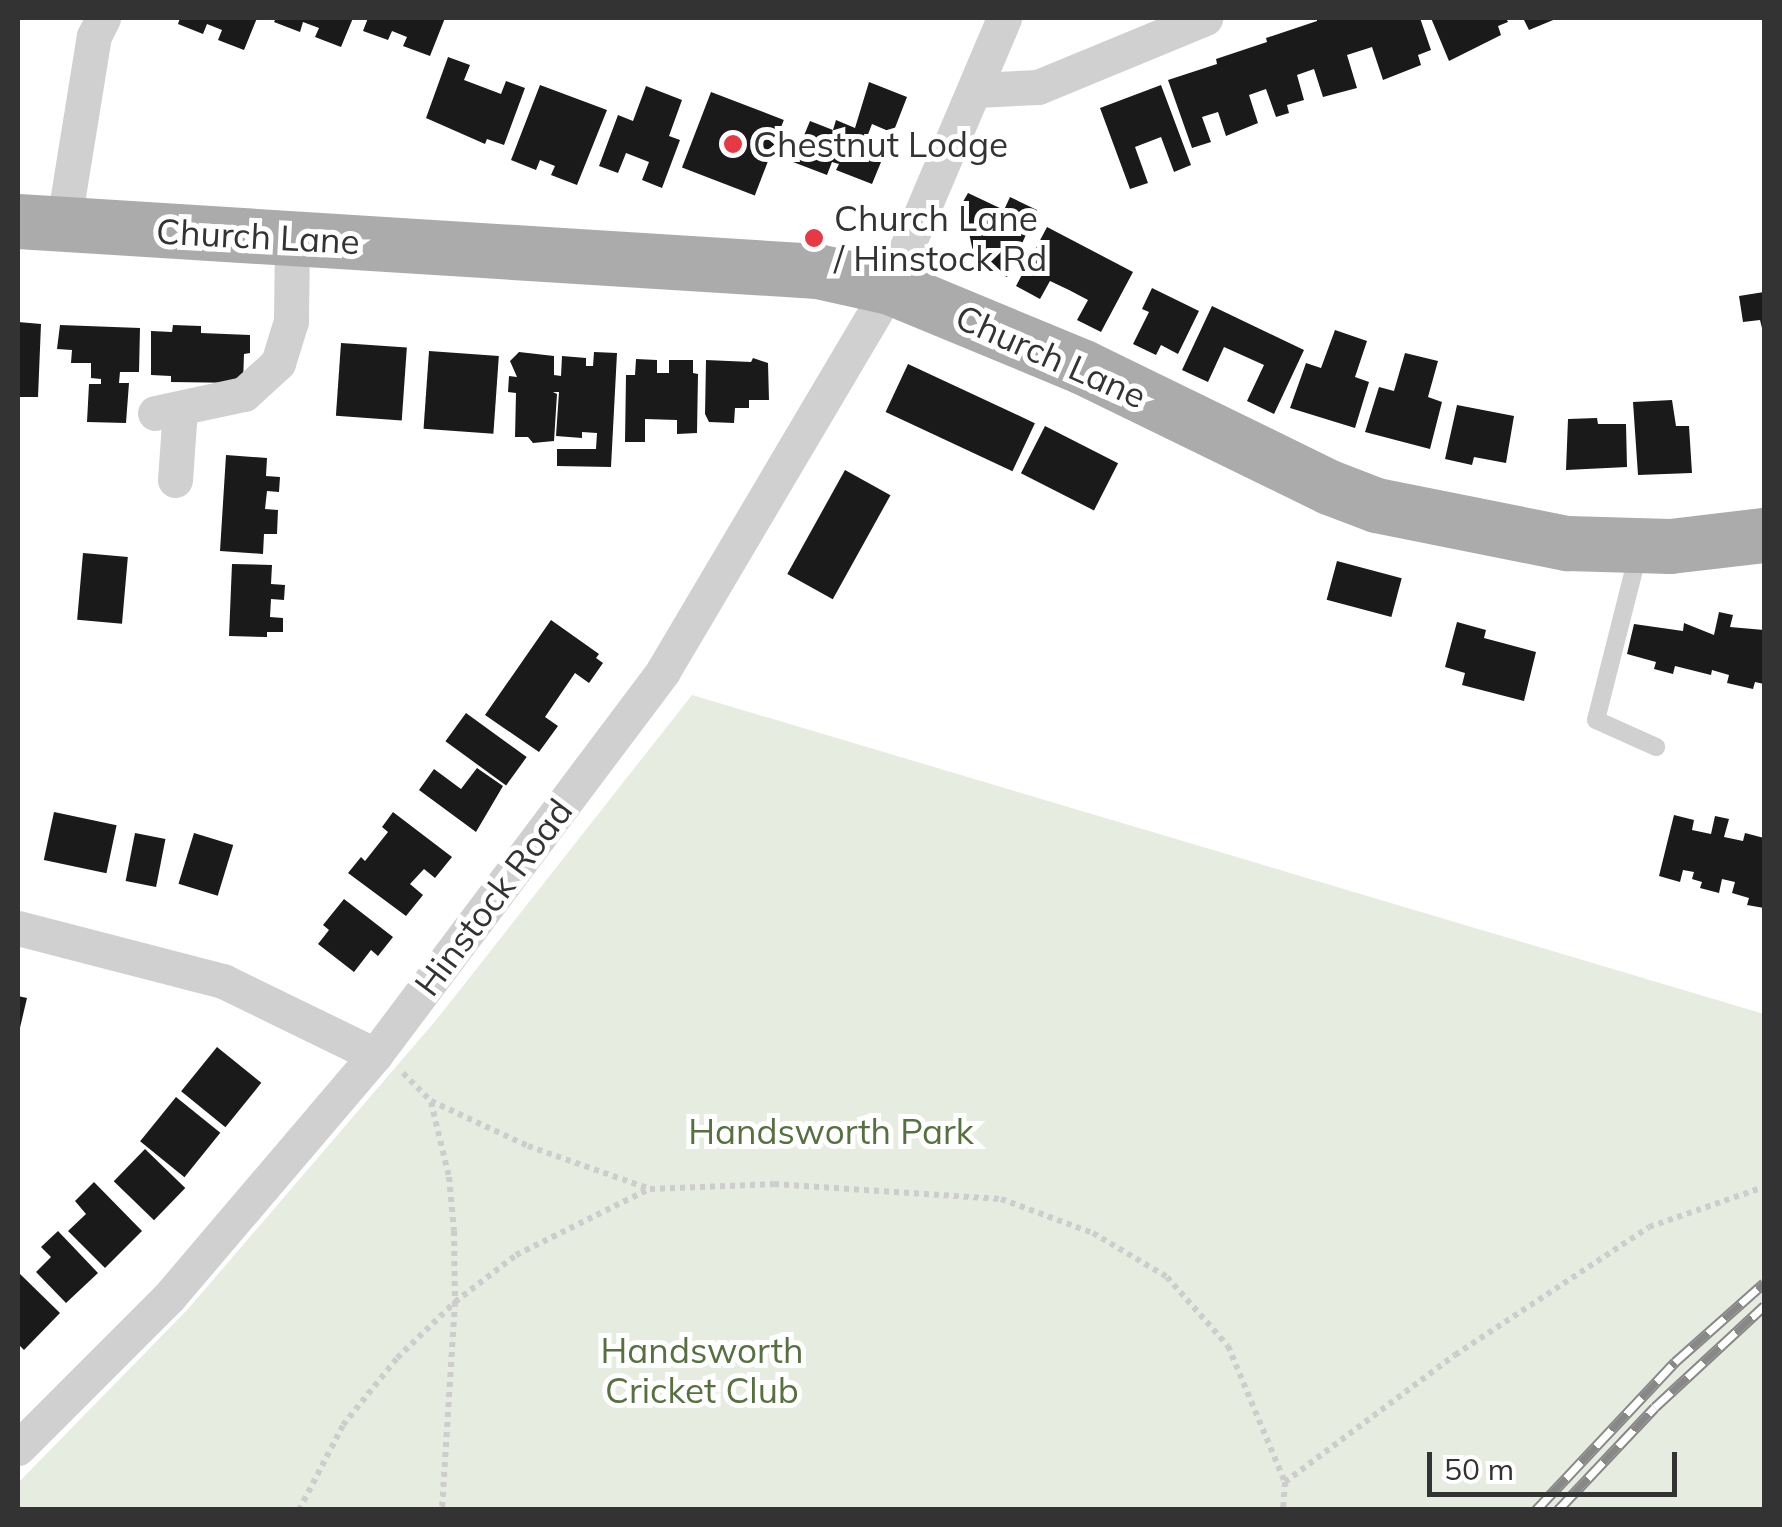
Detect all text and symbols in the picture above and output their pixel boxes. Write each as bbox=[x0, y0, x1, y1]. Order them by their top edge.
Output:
place label: Chestnut Lodge bbox=[753, 123, 1008, 165]
marker: Chestnut Lodge bbox=[722, 133, 744, 155]
place label: Church Lane / Hinstock Rd bbox=[834, 197, 1047, 279]
street label: Church Lane bbox=[155, 210, 361, 262]
marker: Church Lane / Hinstock Rd bbox=[803, 227, 825, 249]
street label: Church Lane bbox=[949, 295, 1153, 417]
street label: Hinstock Road bbox=[405, 790, 581, 1004]
park label: Handsworth Park bbox=[688, 1110, 974, 1152]
park label: Handsworth Cricket Club bbox=[601, 1329, 803, 1411]
scale bar bbox=[1432, 1432, 1682, 1494]
text: 50 m bbox=[1444, 1450, 1514, 1488]

